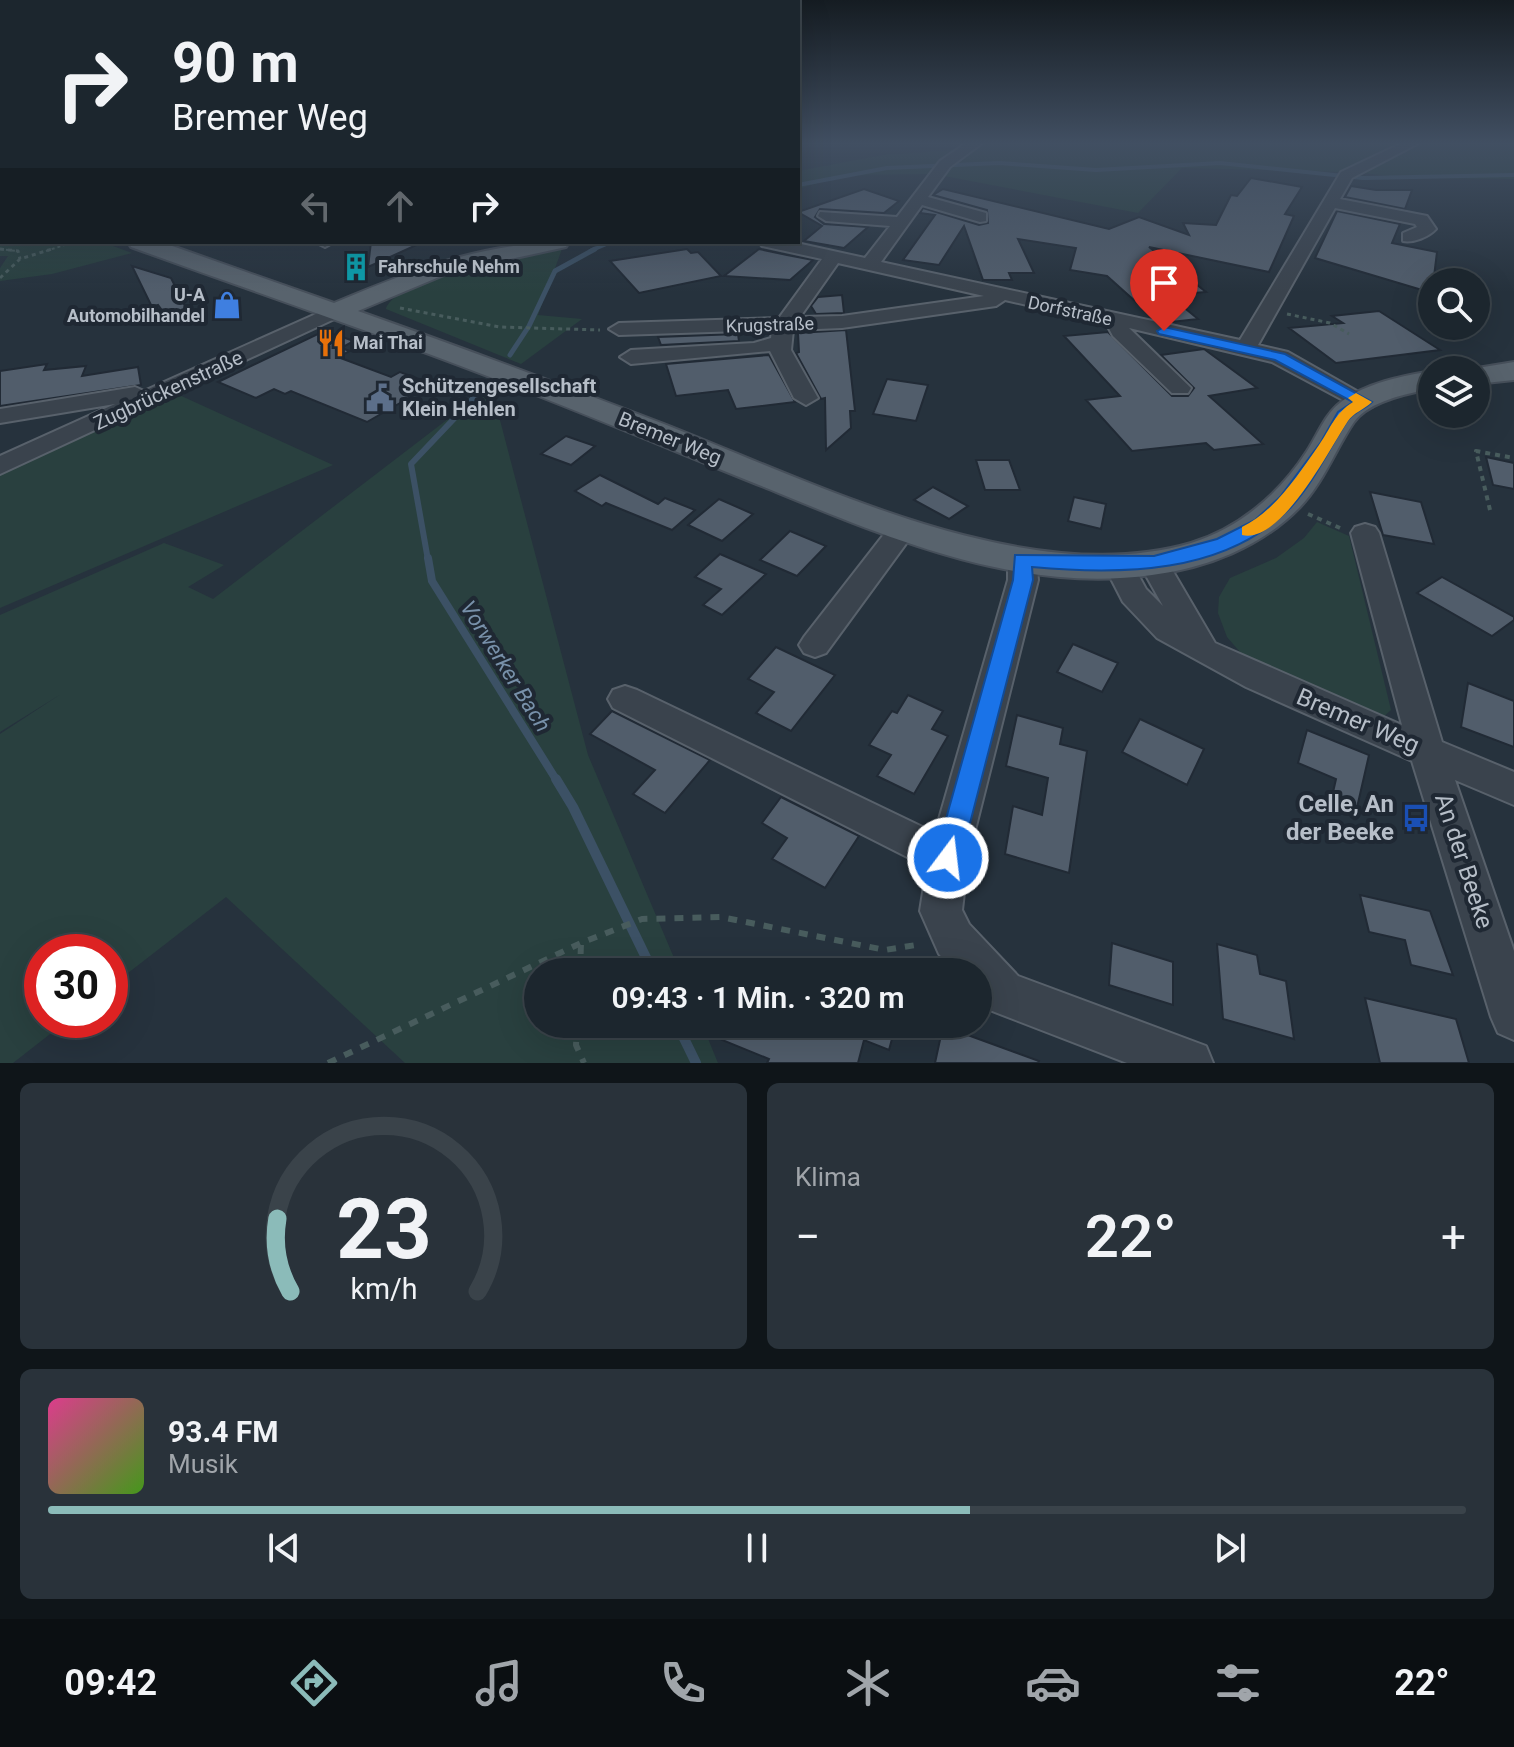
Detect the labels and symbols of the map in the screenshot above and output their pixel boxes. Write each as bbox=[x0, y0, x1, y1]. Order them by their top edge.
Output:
pin bbox=[1130, 249, 1198, 331]
building icon: Fahrschule Nehm bbox=[341, 252, 371, 282]
place label: Fahrschule Nehm bbox=[378, 256, 520, 277]
place label: U-A Automobilhandel bbox=[67, 284, 206, 326]
shop icon: U-A Automobilhandel bbox=[212, 290, 242, 320]
street label: Dorfstraße bbox=[1026, 291, 1114, 330]
street label: Krugstraße bbox=[725, 312, 815, 337]
restaurant icon: Mai Thai bbox=[316, 328, 346, 358]
place label: Mai Thai bbox=[353, 332, 423, 353]
street label: Zugbrückenstraße bbox=[90, 345, 246, 435]
place label: Schützengesellschaft Klein Hehlen bbox=[402, 374, 597, 421]
public building icon: Schützengesellschaft Klein Hehlen bbox=[365, 383, 395, 413]
street label: Bremer Weg bbox=[615, 406, 725, 470]
water label: Vorwerker Bach bbox=[455, 596, 556, 736]
street label: Bremer Weg bbox=[1292, 683, 1424, 759]
place label: Celle, An der Beeke bbox=[1286, 790, 1394, 846]
street label: An der Beeke bbox=[1429, 790, 1499, 932]
bus stop icon: Celle, An der Beeke bbox=[1401, 803, 1431, 833]
position arrow bbox=[906, 816, 990, 900]
speed limit sign: 30 bbox=[24, 934, 128, 1038]

